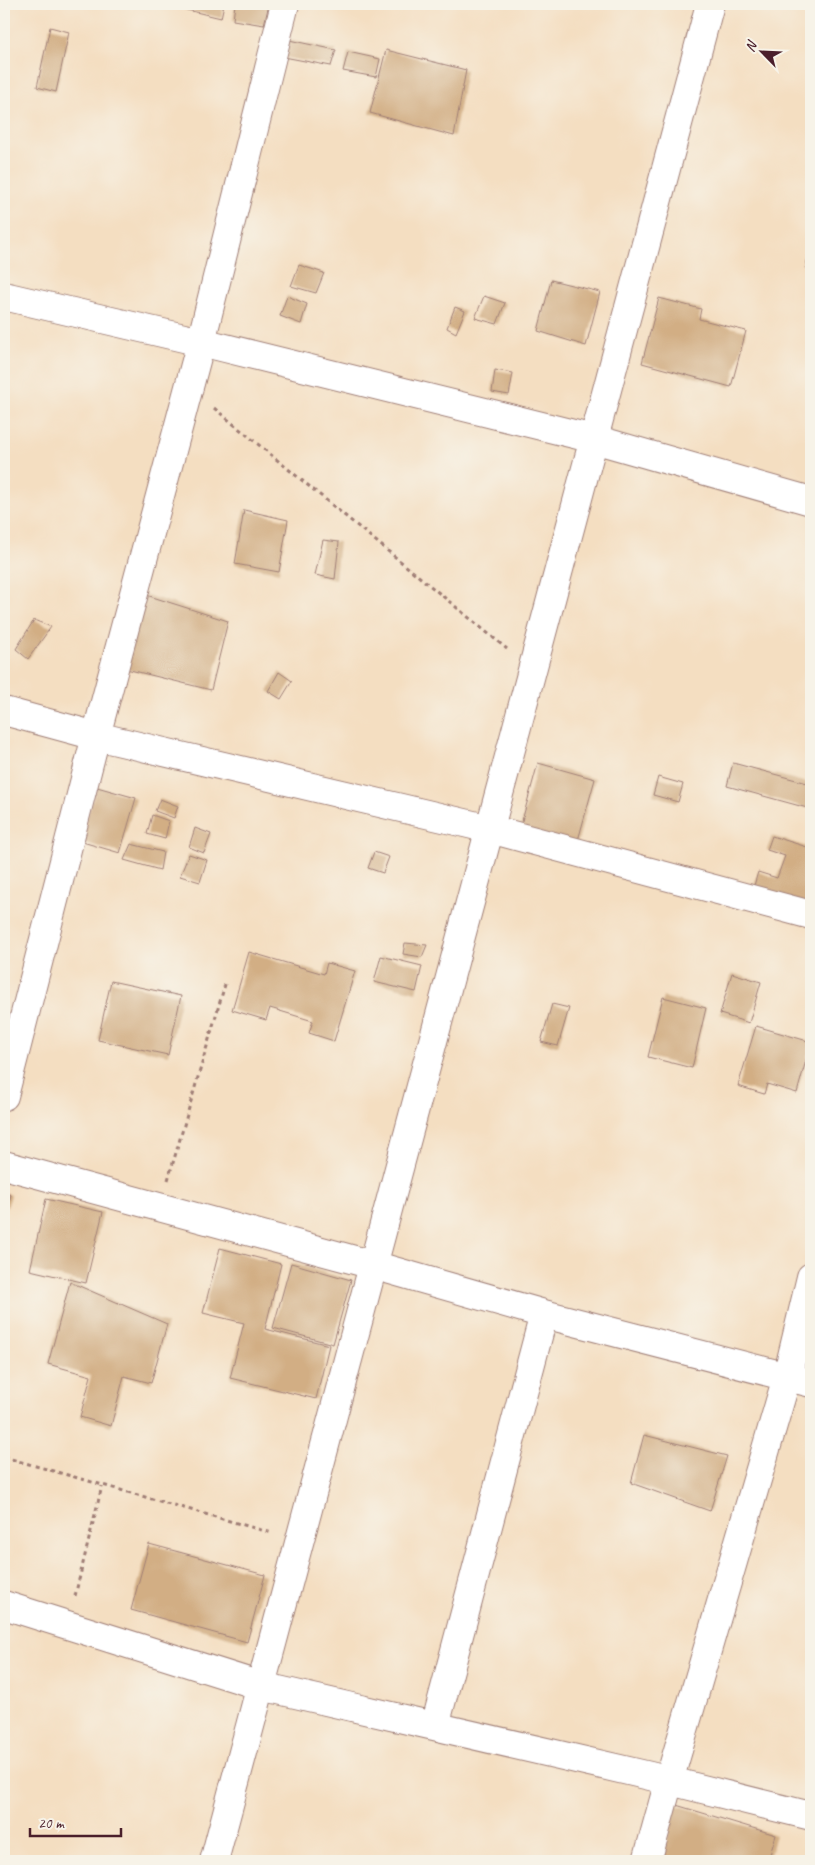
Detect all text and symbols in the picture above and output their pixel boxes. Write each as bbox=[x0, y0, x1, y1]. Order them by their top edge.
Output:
north arrow bbox=[738, 28, 788, 78]
text: N bbox=[741, 37, 761, 54]
scale bar bbox=[30, 1805, 121, 1837]
text: 20 m bbox=[38, 1814, 65, 1833]

